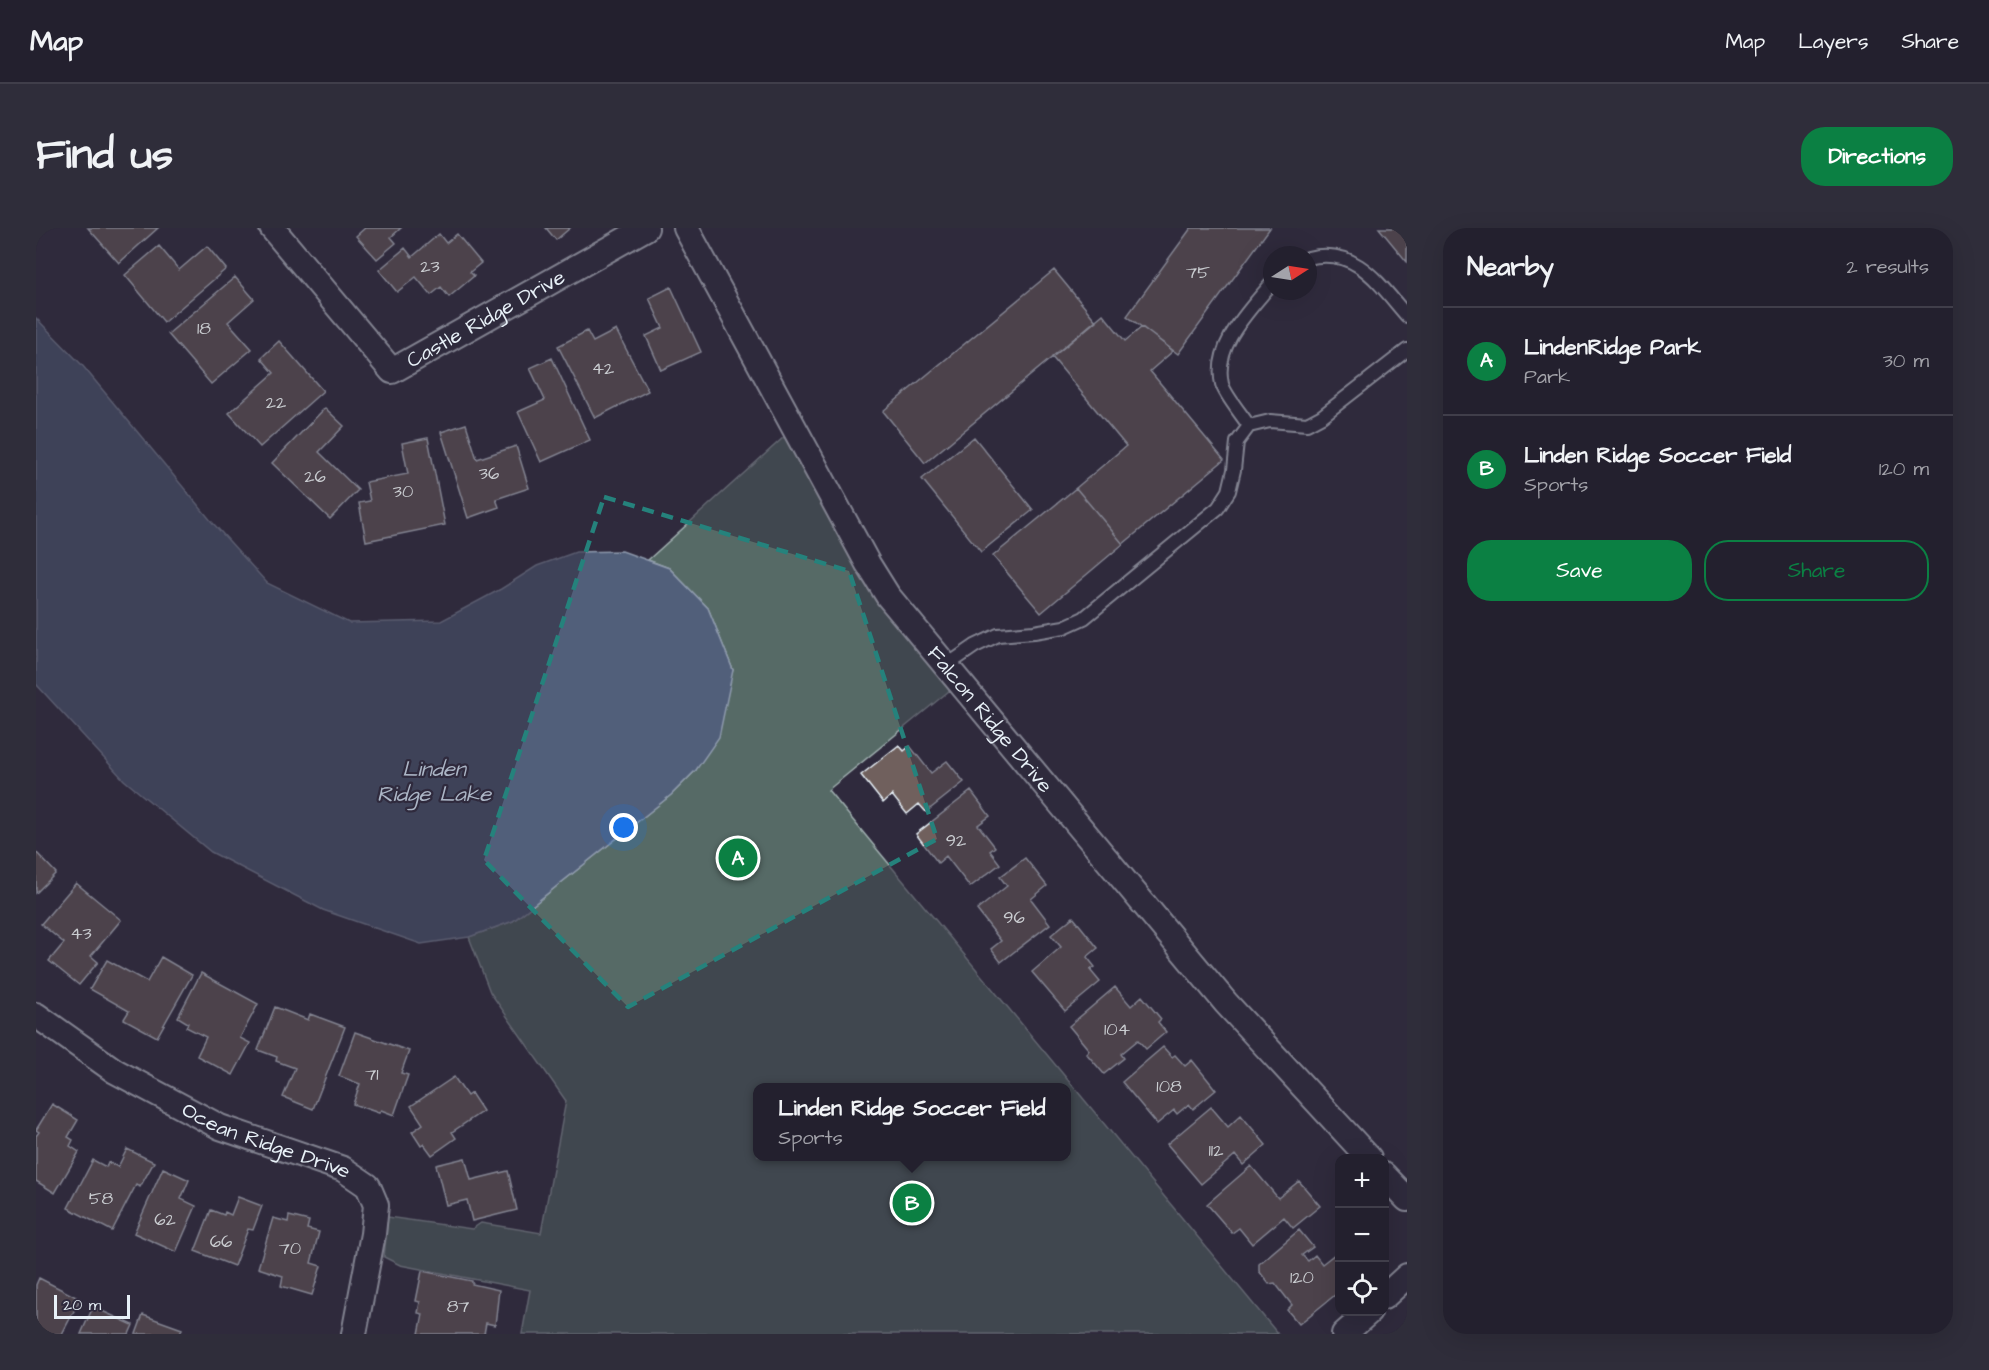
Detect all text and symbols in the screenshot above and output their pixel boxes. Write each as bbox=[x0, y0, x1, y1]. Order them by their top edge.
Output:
text: Map bbox=[30, 22, 83, 61]
text: Map bbox=[1725, 27, 1765, 56]
text: Layers bbox=[1798, 27, 1868, 56]
text: Share bbox=[1901, 27, 1959, 56]
text: Find us bbox=[36, 127, 173, 185]
button: Directions bbox=[1801, 127, 1953, 186]
north arrow bbox=[1263, 246, 1317, 300]
text: Nearby bbox=[1467, 249, 1554, 285]
text: 2 results bbox=[1846, 253, 1929, 281]
house number: 23 bbox=[420, 254, 440, 279]
house number: 75 bbox=[1186, 260, 1210, 285]
street label: Castle Ridge Drive bbox=[401, 262, 570, 375]
house number: 18 bbox=[197, 316, 211, 341]
text: LindenRidge Park bbox=[1524, 332, 1701, 363]
text: A bbox=[1480, 347, 1493, 375]
text: 30 m bbox=[1883, 347, 1929, 375]
house number: 42 bbox=[592, 356, 615, 381]
text: Park bbox=[1524, 363, 1570, 391]
house number: 22 bbox=[266, 390, 287, 415]
text: Linden Ridge Soccer Field bbox=[1524, 440, 1791, 471]
text: B bbox=[1479, 455, 1494, 483]
text: 120 m bbox=[1879, 455, 1929, 483]
house number: 36 bbox=[479, 461, 499, 486]
house number: 26 bbox=[304, 464, 326, 489]
text: Sports bbox=[1524, 471, 1588, 499]
house number: 30 bbox=[393, 479, 413, 504]
button: Save bbox=[1467, 540, 1692, 601]
button: Share bbox=[1704, 540, 1929, 601]
street label: Falcon Ridge Drive bbox=[920, 640, 1059, 799]
water label: Linden Ridge Lake bbox=[377, 754, 492, 811]
your location bbox=[609, 813, 638, 842]
house number: 92 bbox=[946, 828, 967, 853]
pin: A bbox=[718, 836, 758, 880]
house number: 96 bbox=[1003, 905, 1025, 930]
house number: 43 bbox=[70, 921, 92, 946]
house number: 104 bbox=[1104, 1017, 1130, 1042]
house number: 71 bbox=[365, 1062, 379, 1087]
house number: 108 bbox=[1156, 1074, 1182, 1099]
popup bbox=[753, 1083, 1071, 1161]
text: Linden Ridge Soccer Field bbox=[778, 1093, 1046, 1124]
street label: Ocean Ridge Drive bbox=[177, 1095, 357, 1186]
text: Sports bbox=[778, 1124, 843, 1152]
house number: 112 bbox=[1209, 1138, 1224, 1163]
map controls bbox=[1335, 1154, 1389, 1316]
button: + bbox=[1335, 1154, 1389, 1208]
pin: B bbox=[892, 1180, 932, 1226]
house number: 58 bbox=[89, 1186, 114, 1211]
house number: 62 bbox=[154, 1207, 176, 1232]
button: − bbox=[1335, 1208, 1389, 1262]
house number: 66 bbox=[210, 1229, 232, 1254]
house number: 70 bbox=[279, 1236, 301, 1261]
button: locate bbox=[1335, 1262, 1389, 1316]
house number: 120 bbox=[1290, 1265, 1314, 1290]
scale bar bbox=[54, 1292, 130, 1320]
text: 20 m bbox=[63, 1294, 101, 1316]
house number: 87 bbox=[447, 1294, 469, 1319]

